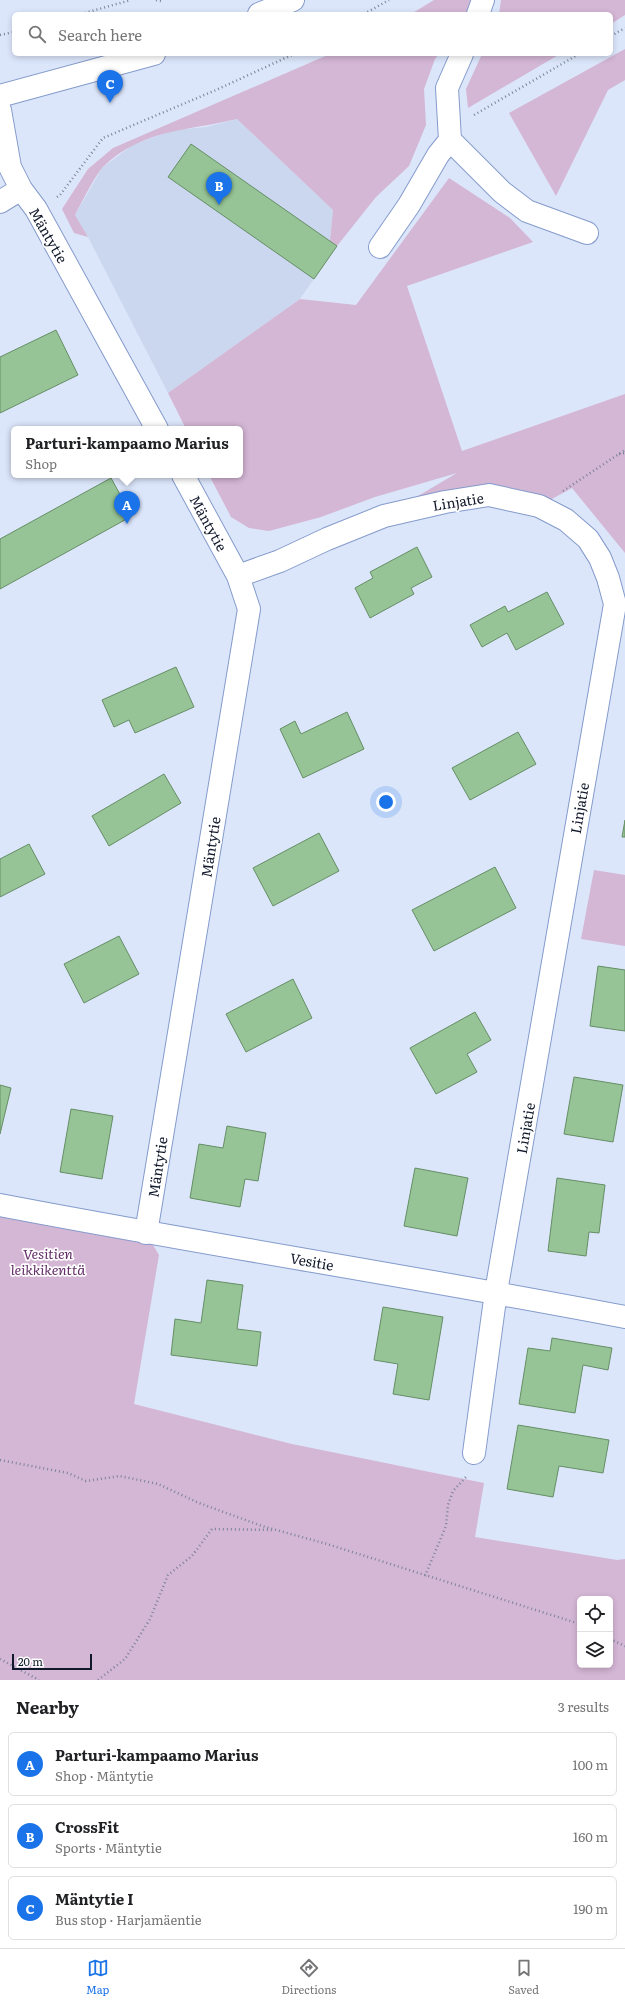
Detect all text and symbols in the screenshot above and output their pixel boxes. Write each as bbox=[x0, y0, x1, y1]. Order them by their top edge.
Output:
search box bbox=[12, 12, 613, 56]
icon: search bbox=[26, 23, 48, 45]
text: Search here bbox=[58, 23, 142, 46]
pin: C bbox=[97, 70, 123, 103]
pin: B bbox=[206, 172, 232, 205]
street label: Mäntytie bbox=[25, 203, 73, 267]
popup bbox=[11, 426, 243, 478]
text: Parturi-kampaamo Marius bbox=[25, 431, 229, 454]
text: Shop bbox=[25, 454, 57, 473]
street label: Linjatie bbox=[431, 487, 485, 515]
pin: A bbox=[114, 491, 140, 524]
street label: Mäntytie bbox=[185, 491, 233, 555]
street label: Linjatie bbox=[565, 781, 593, 835]
your location bbox=[376, 792, 396, 812]
street label: Mäntytie bbox=[195, 815, 225, 879]
street label: Linjatie bbox=[511, 1101, 539, 1155]
street label: Mäntytie bbox=[142, 1135, 172, 1199]
park label: Vesitien leikkikenttä bbox=[11, 1243, 85, 1279]
street label: Vesitie bbox=[289, 1247, 335, 1275]
map controls bbox=[577, 1596, 613, 1668]
button: locate bbox=[577, 1596, 613, 1632]
button: layers bbox=[577, 1632, 613, 1668]
scale bar bbox=[12, 1652, 92, 1671]
text: 20 m bbox=[18, 1653, 43, 1669]
text: Nearby bbox=[16, 1694, 79, 1719]
text: 3 results bbox=[558, 1697, 609, 1716]
text: Parturi-kampaamo Marius bbox=[55, 1743, 258, 1766]
text: A bbox=[25, 1755, 35, 1774]
text: 100 m bbox=[572, 1755, 608, 1774]
text: Shop · Mäntytie bbox=[55, 1766, 153, 1785]
text: CrossFit bbox=[55, 1815, 119, 1838]
text: B bbox=[26, 1827, 34, 1846]
text: 160 m bbox=[573, 1827, 608, 1846]
text: Sports · Mäntytie bbox=[55, 1838, 162, 1857]
text: Mäntytie I bbox=[55, 1887, 134, 1910]
text: C bbox=[25, 1899, 35, 1918]
text: 190 m bbox=[573, 1899, 608, 1918]
text: Bus stop · Harjamäentie bbox=[55, 1910, 202, 1929]
tab: Map bbox=[86, 1957, 109, 1997]
tab: Directions bbox=[281, 1957, 336, 1997]
tab: Saved bbox=[508, 1957, 539, 1997]

